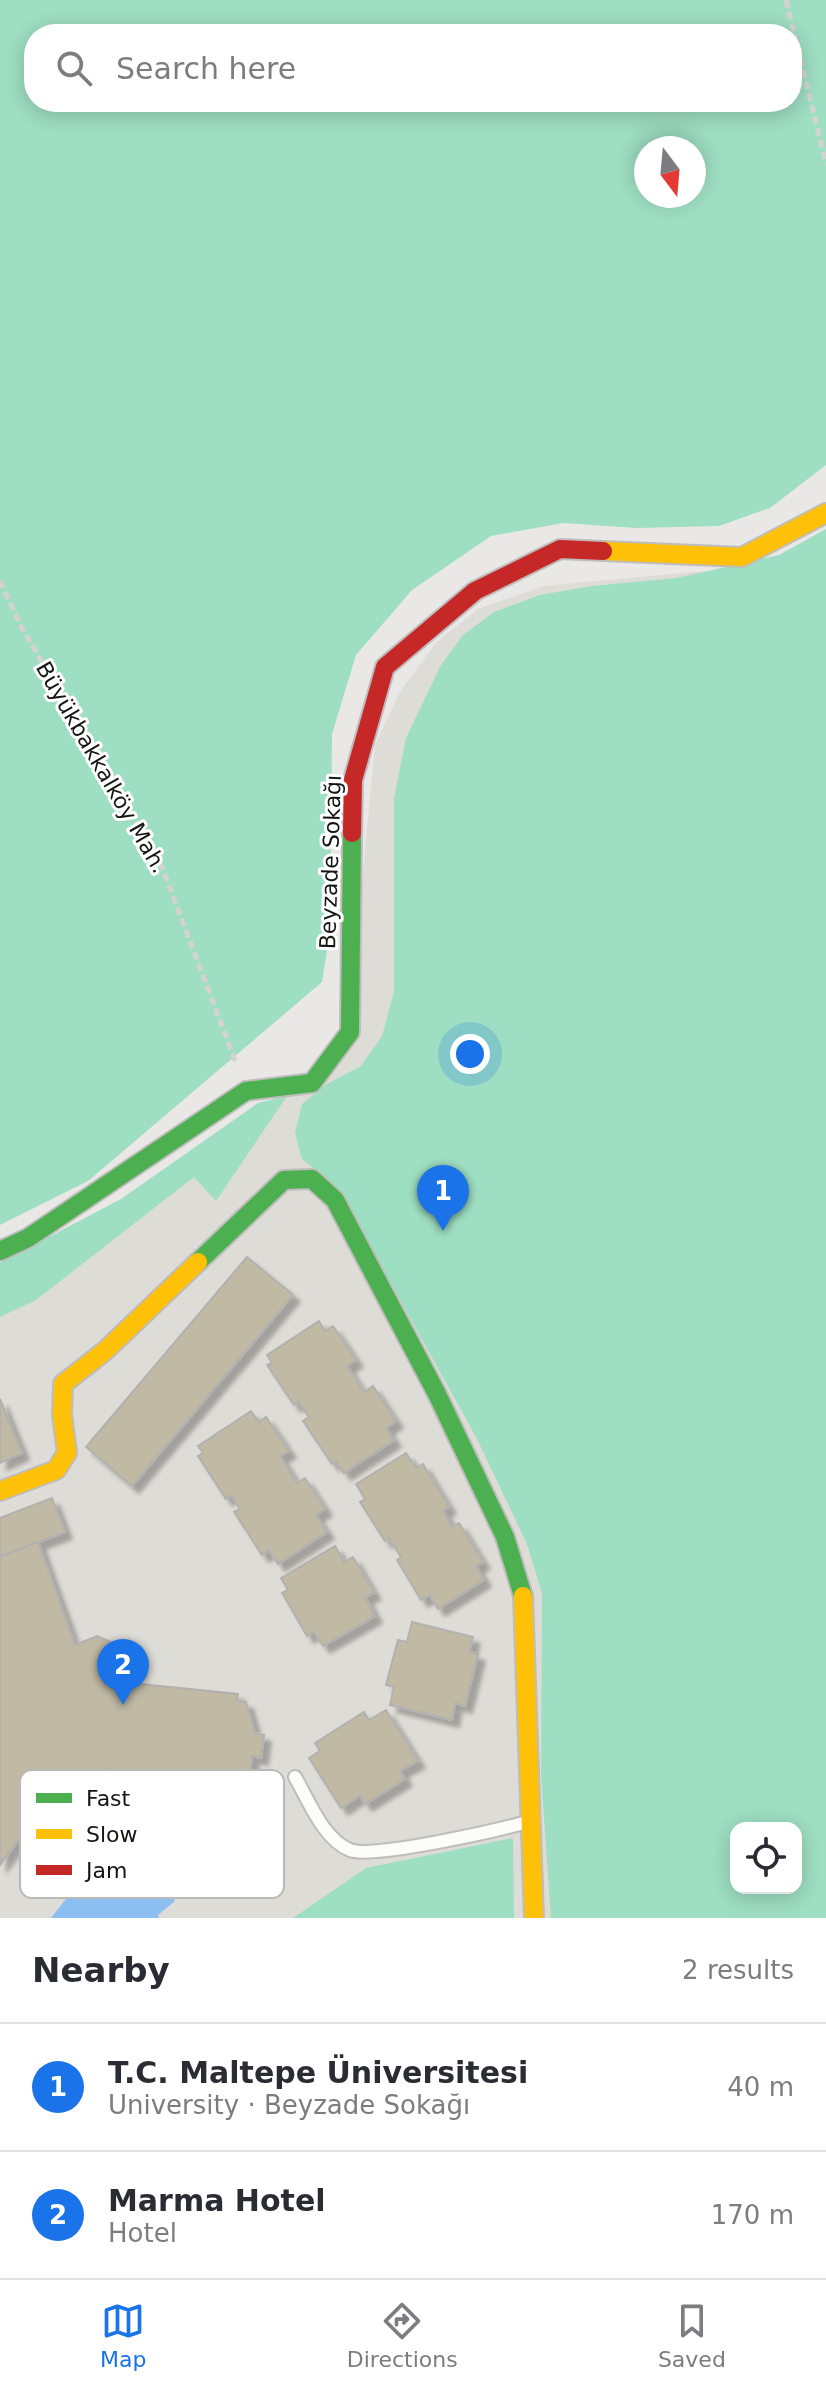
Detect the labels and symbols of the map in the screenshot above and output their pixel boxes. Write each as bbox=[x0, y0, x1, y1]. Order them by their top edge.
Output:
north arrow bbox=[634, 136, 706, 208]
street label: Büyükbakkalköy Mah. bbox=[31, 657, 172, 877]
street label: Beyzade Sokağı bbox=[315, 774, 346, 950]
your location bbox=[450, 1034, 490, 1074]
pin: 1 bbox=[417, 1165, 469, 1231]
pin: 2 bbox=[97, 1639, 149, 1705]
legend bbox=[20, 1770, 284, 1898]
text: Fast bbox=[86, 1786, 131, 1811]
text: Slow bbox=[86, 1822, 138, 1847]
text: Jam bbox=[84, 1858, 127, 1883]

